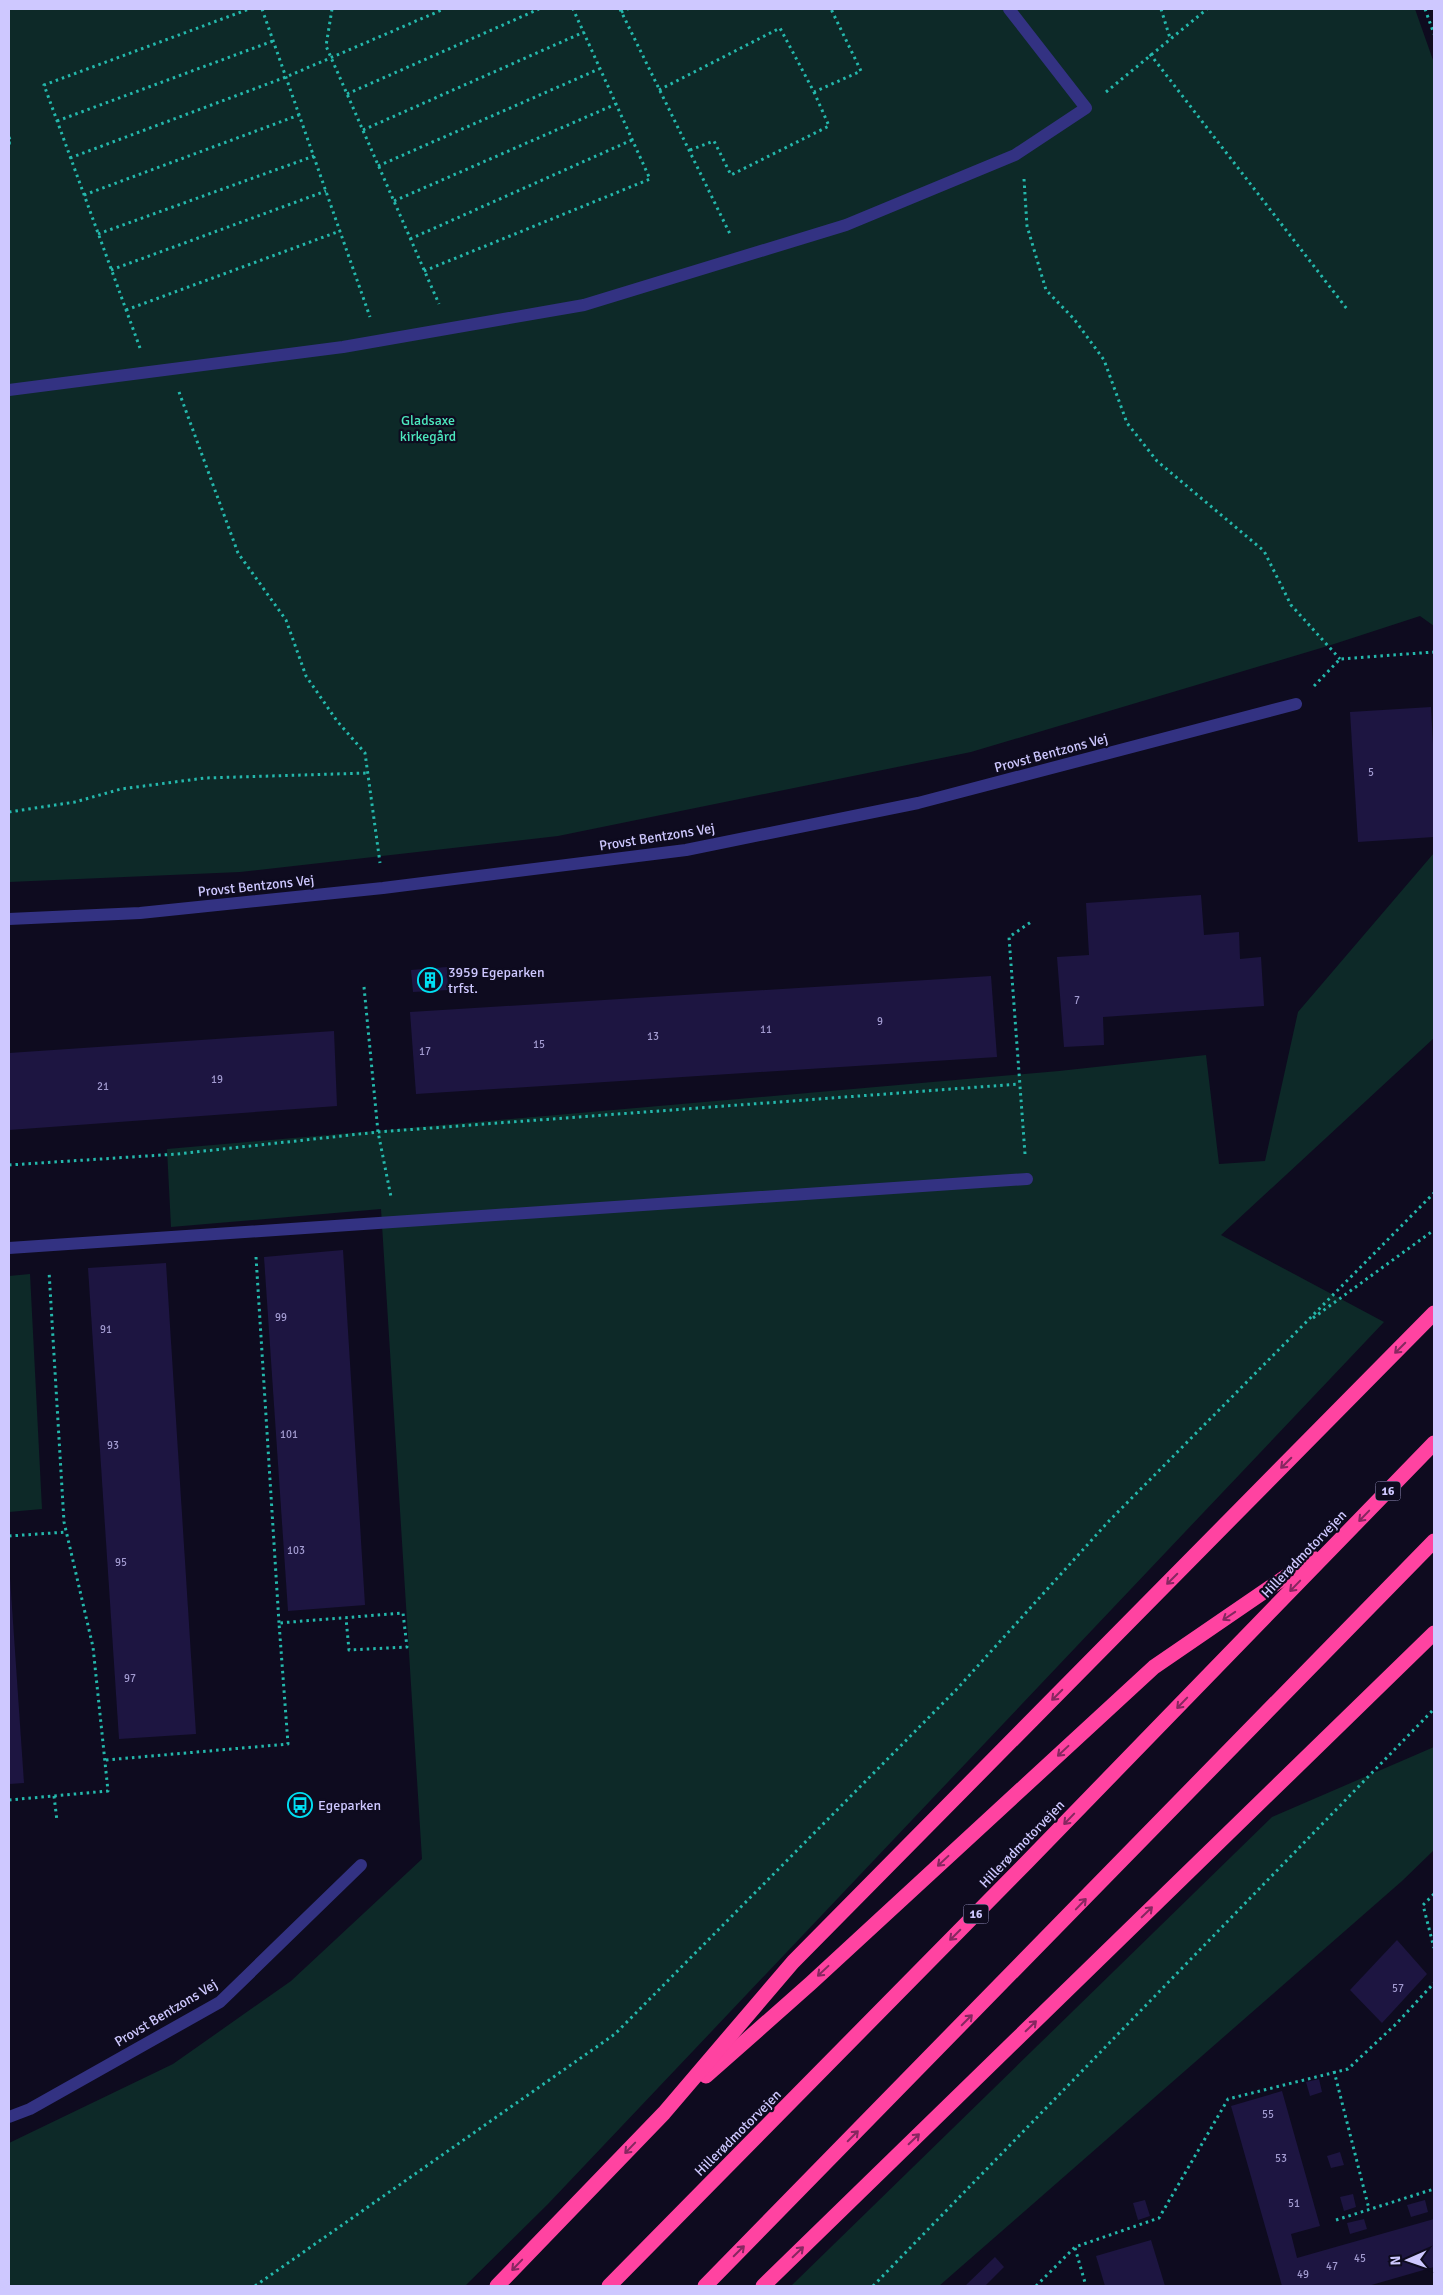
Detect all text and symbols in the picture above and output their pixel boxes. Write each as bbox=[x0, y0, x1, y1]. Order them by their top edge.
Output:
park label: Gladsaxe kirkegård bbox=[400, 412, 456, 445]
street label: Provst Bentzons Vej bbox=[992, 730, 1110, 776]
house number: 5 bbox=[1368, 766, 1374, 779]
street label: Provst Bentzons Vej bbox=[598, 819, 716, 855]
street label: Provst Bentzons Vej bbox=[197, 871, 315, 901]
place label: 3959 Egeparken trfst. bbox=[448, 964, 545, 997]
building icon: 3959 Egeparken trfst. bbox=[417, 967, 443, 993]
house number: 7 bbox=[1074, 994, 1080, 1007]
house number: 9 bbox=[877, 1015, 883, 1028]
house number: 11 bbox=[760, 1023, 772, 1036]
house number: 13 bbox=[647, 1030, 659, 1043]
house number: 15 bbox=[533, 1038, 545, 1051]
house number: 17 bbox=[419, 1045, 431, 1058]
house number: 19 bbox=[211, 1073, 223, 1086]
house number: 21 bbox=[97, 1080, 109, 1093]
house number: 99 bbox=[275, 1311, 287, 1324]
house number: 91 bbox=[100, 1323, 112, 1336]
one-way arrow bbox=[1394, 1342, 1406, 1354]
house number: 101 bbox=[280, 1428, 298, 1441]
house number: 93 bbox=[107, 1439, 119, 1452]
one-way arrow bbox=[1280, 1457, 1292, 1470]
road number: 16 bbox=[1376, 1482, 1400, 1500]
street label: Hillerødmotorvejen bbox=[1258, 1507, 1350, 1601]
one-way arrow bbox=[1358, 1510, 1370, 1522]
house number: 103 bbox=[287, 1544, 305, 1557]
house number: 95 bbox=[115, 1556, 127, 1569]
one-way arrow bbox=[1165, 1573, 1178, 1585]
one-way arrow bbox=[1289, 1580, 1301, 1593]
one-way arrow bbox=[1222, 1611, 1236, 1621]
house number: 97 bbox=[124, 1672, 136, 1685]
one-way arrow bbox=[1052, 1688, 1064, 1700]
one-way arrow bbox=[1176, 1697, 1188, 1709]
one-way arrow bbox=[1056, 1745, 1069, 1757]
bus stop icon: Egeparken bbox=[287, 1792, 313, 1818]
place label: Egeparken bbox=[318, 1797, 381, 1814]
street label: Hillerødmotorvejen bbox=[976, 1797, 1068, 1891]
one-way arrow bbox=[1063, 1813, 1075, 1826]
one-way arrow bbox=[937, 1855, 949, 1867]
one-way arrow bbox=[1075, 1898, 1087, 1910]
road number: 16 bbox=[964, 1905, 988, 1924]
one-way arrow bbox=[1141, 1906, 1154, 1918]
one-way arrow bbox=[949, 1929, 961, 1942]
one-way arrow bbox=[817, 1965, 830, 1977]
street label: Provst Bentzons Vej bbox=[112, 1976, 220, 2050]
house number: 57 bbox=[1392, 1982, 1404, 1995]
one-way arrow bbox=[961, 2014, 973, 2026]
one-way arrow bbox=[1025, 2020, 1037, 2032]
street label: Hillerødmotorvejen bbox=[691, 2086, 785, 2180]
house number: 55 bbox=[1262, 2108, 1274, 2121]
one-way arrow bbox=[847, 2129, 859, 2142]
one-way arrow bbox=[908, 2133, 921, 2145]
one-way arrow bbox=[625, 2142, 637, 2154]
house number: 53 bbox=[1275, 2152, 1287, 2165]
house number: 51 bbox=[1288, 2197, 1300, 2210]
north arrow bbox=[1383, 2235, 1433, 2285]
one-way arrow bbox=[733, 2245, 745, 2258]
one-way arrow bbox=[792, 2246, 804, 2258]
house number: 45 bbox=[1354, 2252, 1366, 2265]
text: N bbox=[1387, 2255, 1404, 2266]
one-way arrow bbox=[511, 2259, 523, 2271]
house number: 47 bbox=[1326, 2260, 1338, 2273]
house number: 49 bbox=[1297, 2268, 1309, 2281]

